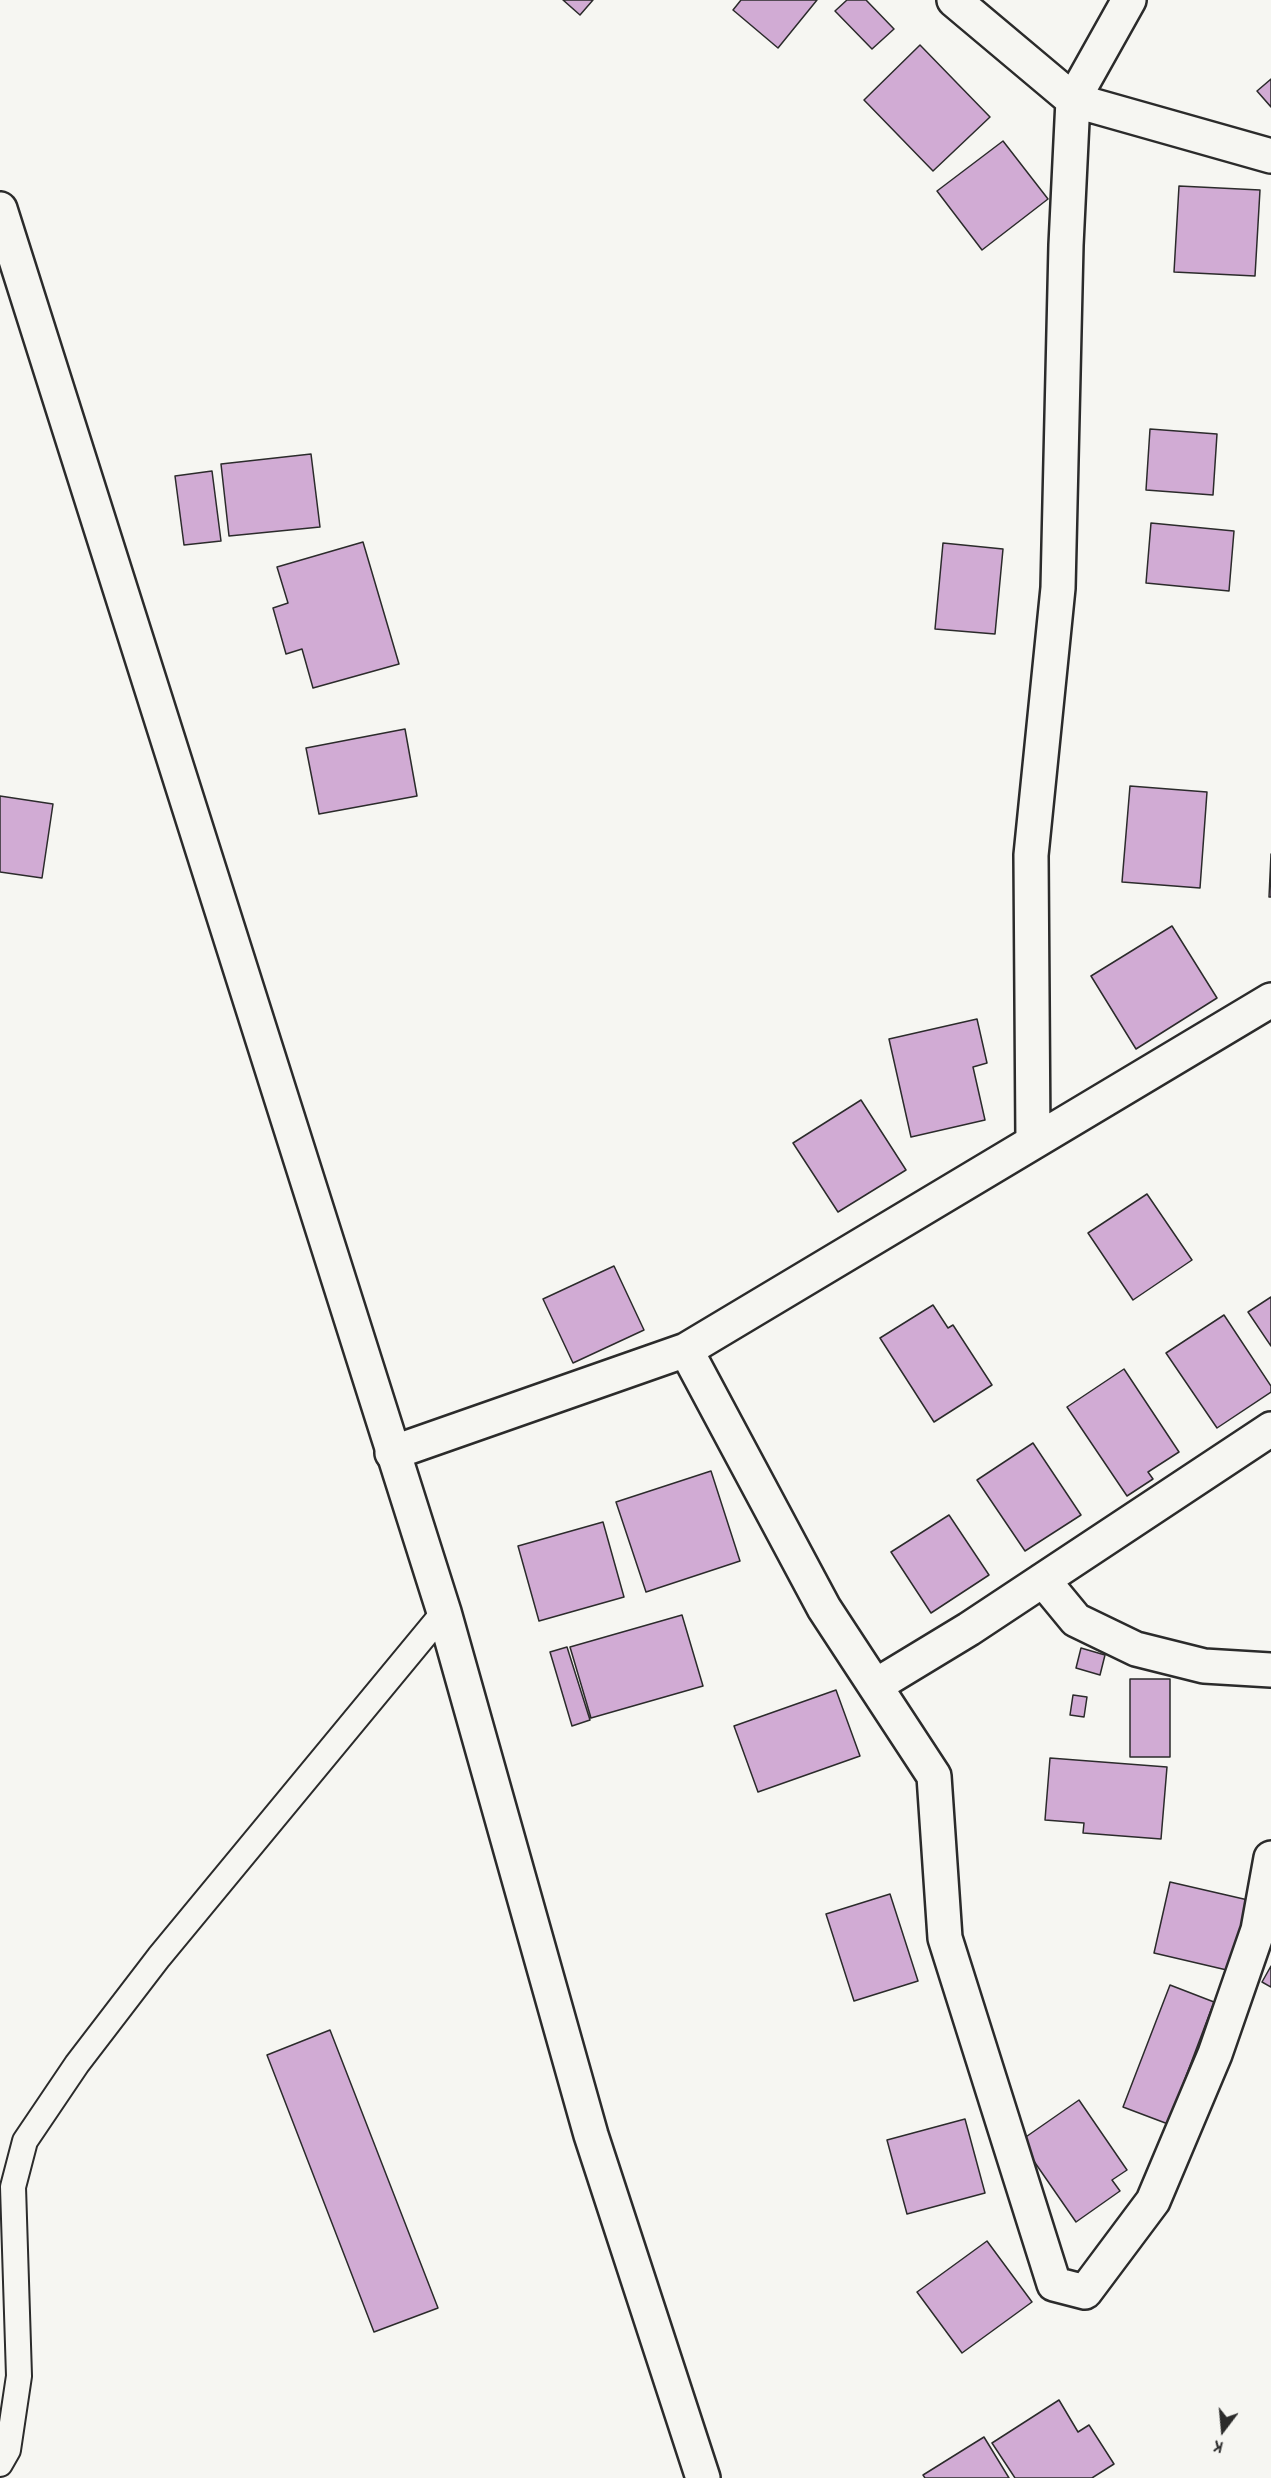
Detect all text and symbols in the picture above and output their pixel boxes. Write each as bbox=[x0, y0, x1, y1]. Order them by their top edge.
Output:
north arrow bbox=[1193, 2400, 1253, 2460]
text: K bbox=[1211, 2436, 1225, 2459]

